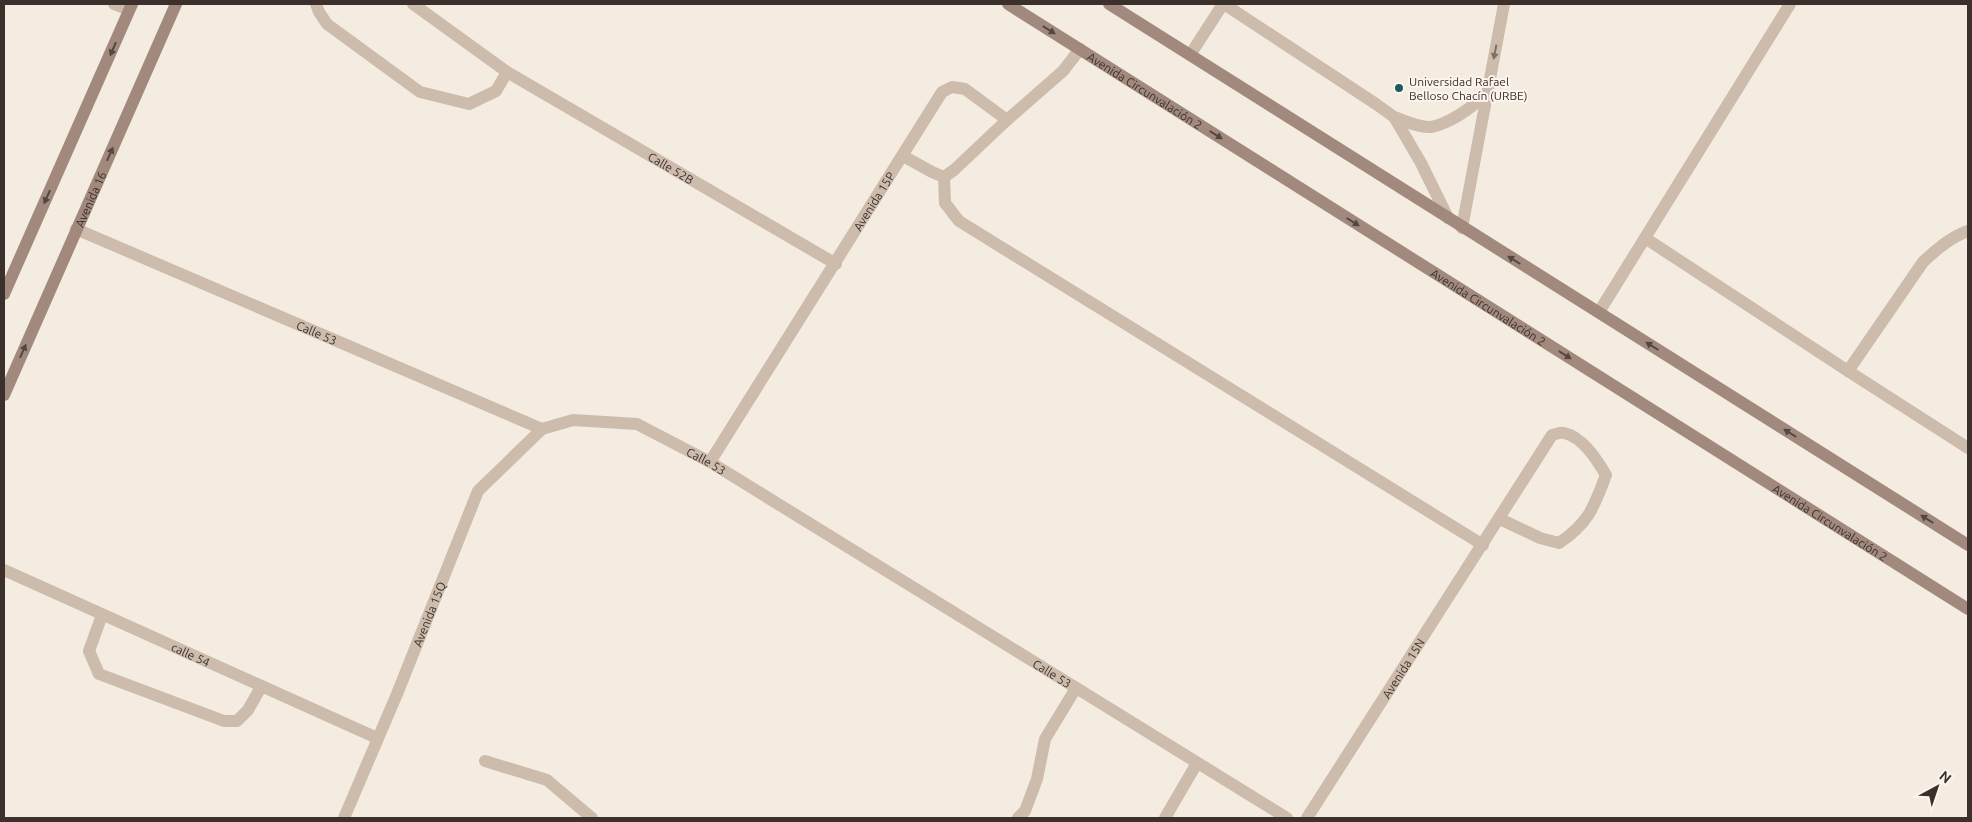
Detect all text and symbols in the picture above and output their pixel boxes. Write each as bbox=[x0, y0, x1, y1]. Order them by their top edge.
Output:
one-way arrow bbox=[1042, 25, 1056, 34]
one-way arrow bbox=[108, 42, 116, 56]
one-way arrow bbox=[1491, 44, 1499, 60]
street label: Avenida Circunvalación 2 bbox=[1085, 49, 1205, 131]
place label: Universidad Rafael Belloso Chacín (URBE) bbox=[1409, 75, 1528, 103]
marker: Universidad Rafael Belloso Chacín (URBE) bbox=[1393, 82, 1405, 94]
one-way arrow bbox=[1209, 130, 1223, 140]
one-way arrow bbox=[106, 147, 114, 161]
street label: Calle 52B bbox=[646, 149, 696, 186]
street label: Avenida 16 bbox=[72, 169, 108, 229]
street label: Avenida 15P bbox=[850, 169, 897, 233]
one-way arrow bbox=[42, 190, 50, 204]
one-way arrow bbox=[1347, 217, 1360, 226]
one-way arrow bbox=[1508, 255, 1521, 265]
street label: Avenida Circunvalación 2 bbox=[1429, 266, 1548, 348]
street label: Calle 53 bbox=[295, 318, 339, 347]
one-way arrow bbox=[1646, 341, 1659, 351]
one-way arrow bbox=[20, 344, 28, 358]
one-way arrow bbox=[1558, 350, 1572, 360]
one-way arrow bbox=[1783, 428, 1796, 437]
street label: Calle 53 bbox=[685, 445, 728, 477]
street label: Avenida Circunvalación 2 bbox=[1770, 481, 1890, 563]
one-way arrow bbox=[1920, 515, 1934, 524]
street label: Avenida 15Q bbox=[410, 580, 448, 648]
street label: Avenida 15N bbox=[1379, 636, 1427, 700]
street label: calle 54 bbox=[170, 640, 212, 669]
street label: Calle 53 bbox=[1031, 656, 1074, 690]
north arrow bbox=[1912, 762, 1962, 812]
text: N bbox=[1936, 768, 1955, 787]

